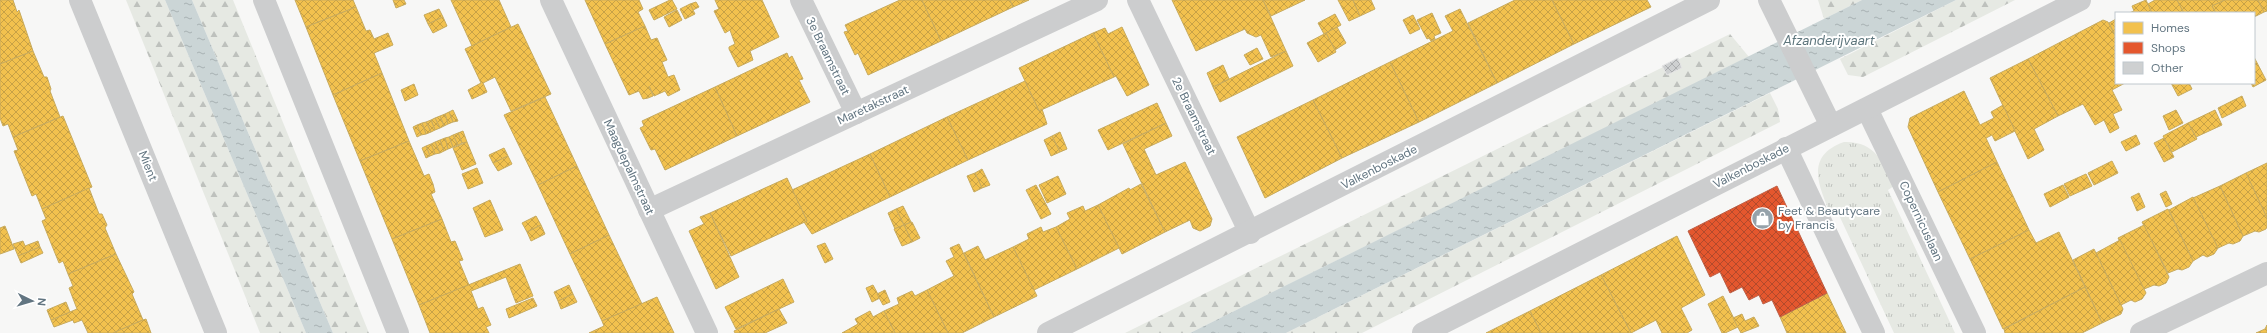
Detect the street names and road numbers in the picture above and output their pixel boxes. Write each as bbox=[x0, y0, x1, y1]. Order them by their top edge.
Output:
street label: 3e Braamstraat bbox=[802, 14, 854, 98]
street label: 2e Braamstraat bbox=[1168, 74, 1220, 158]
street label: Maretakstraat bbox=[835, 81, 911, 128]
street label: Maagdepalmstraat bbox=[600, 117, 658, 218]
street label: Valkenboskade bbox=[1710, 140, 1792, 192]
street label: Valkenboskade bbox=[1338, 141, 1420, 193]
street label: Mient bbox=[135, 148, 161, 184]
street label: Copernicuslaan bbox=[1895, 178, 1947, 264]

